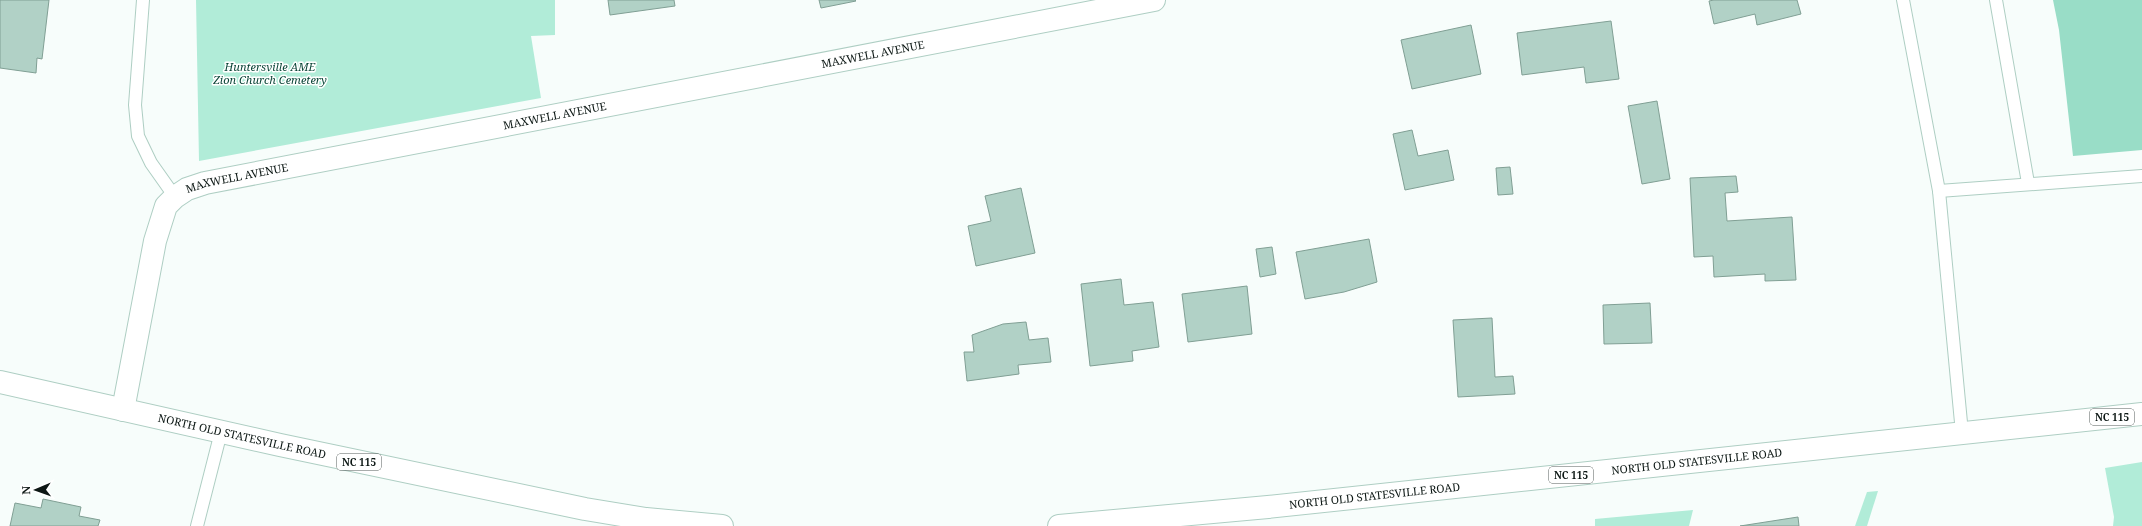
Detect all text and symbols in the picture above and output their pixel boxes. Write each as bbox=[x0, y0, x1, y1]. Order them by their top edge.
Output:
street label: MAXWELL AVENUE bbox=[820, 36, 926, 71]
park label: Huntersville AME Zion Church Cemetery bbox=[212, 59, 327, 87]
street label: MAXWELL AVENUE bbox=[502, 98, 608, 132]
street label: MAXWELL AVENUE bbox=[183, 159, 289, 196]
road number: NC 115 bbox=[2090, 409, 2134, 425]
street label: NORTH OLD STATESVILLE ROAD bbox=[157, 410, 328, 461]
street label: NORTH OLD STATESVILLE ROAD bbox=[1610, 444, 1783, 477]
road number: NC 115 bbox=[337, 454, 381, 470]
road number: NC 115 bbox=[1549, 467, 1593, 483]
north arrow bbox=[16, 470, 56, 510]
street label: NORTH OLD STATESVILLE ROAD bbox=[1288, 479, 1461, 512]
text: N bbox=[18, 485, 33, 495]

